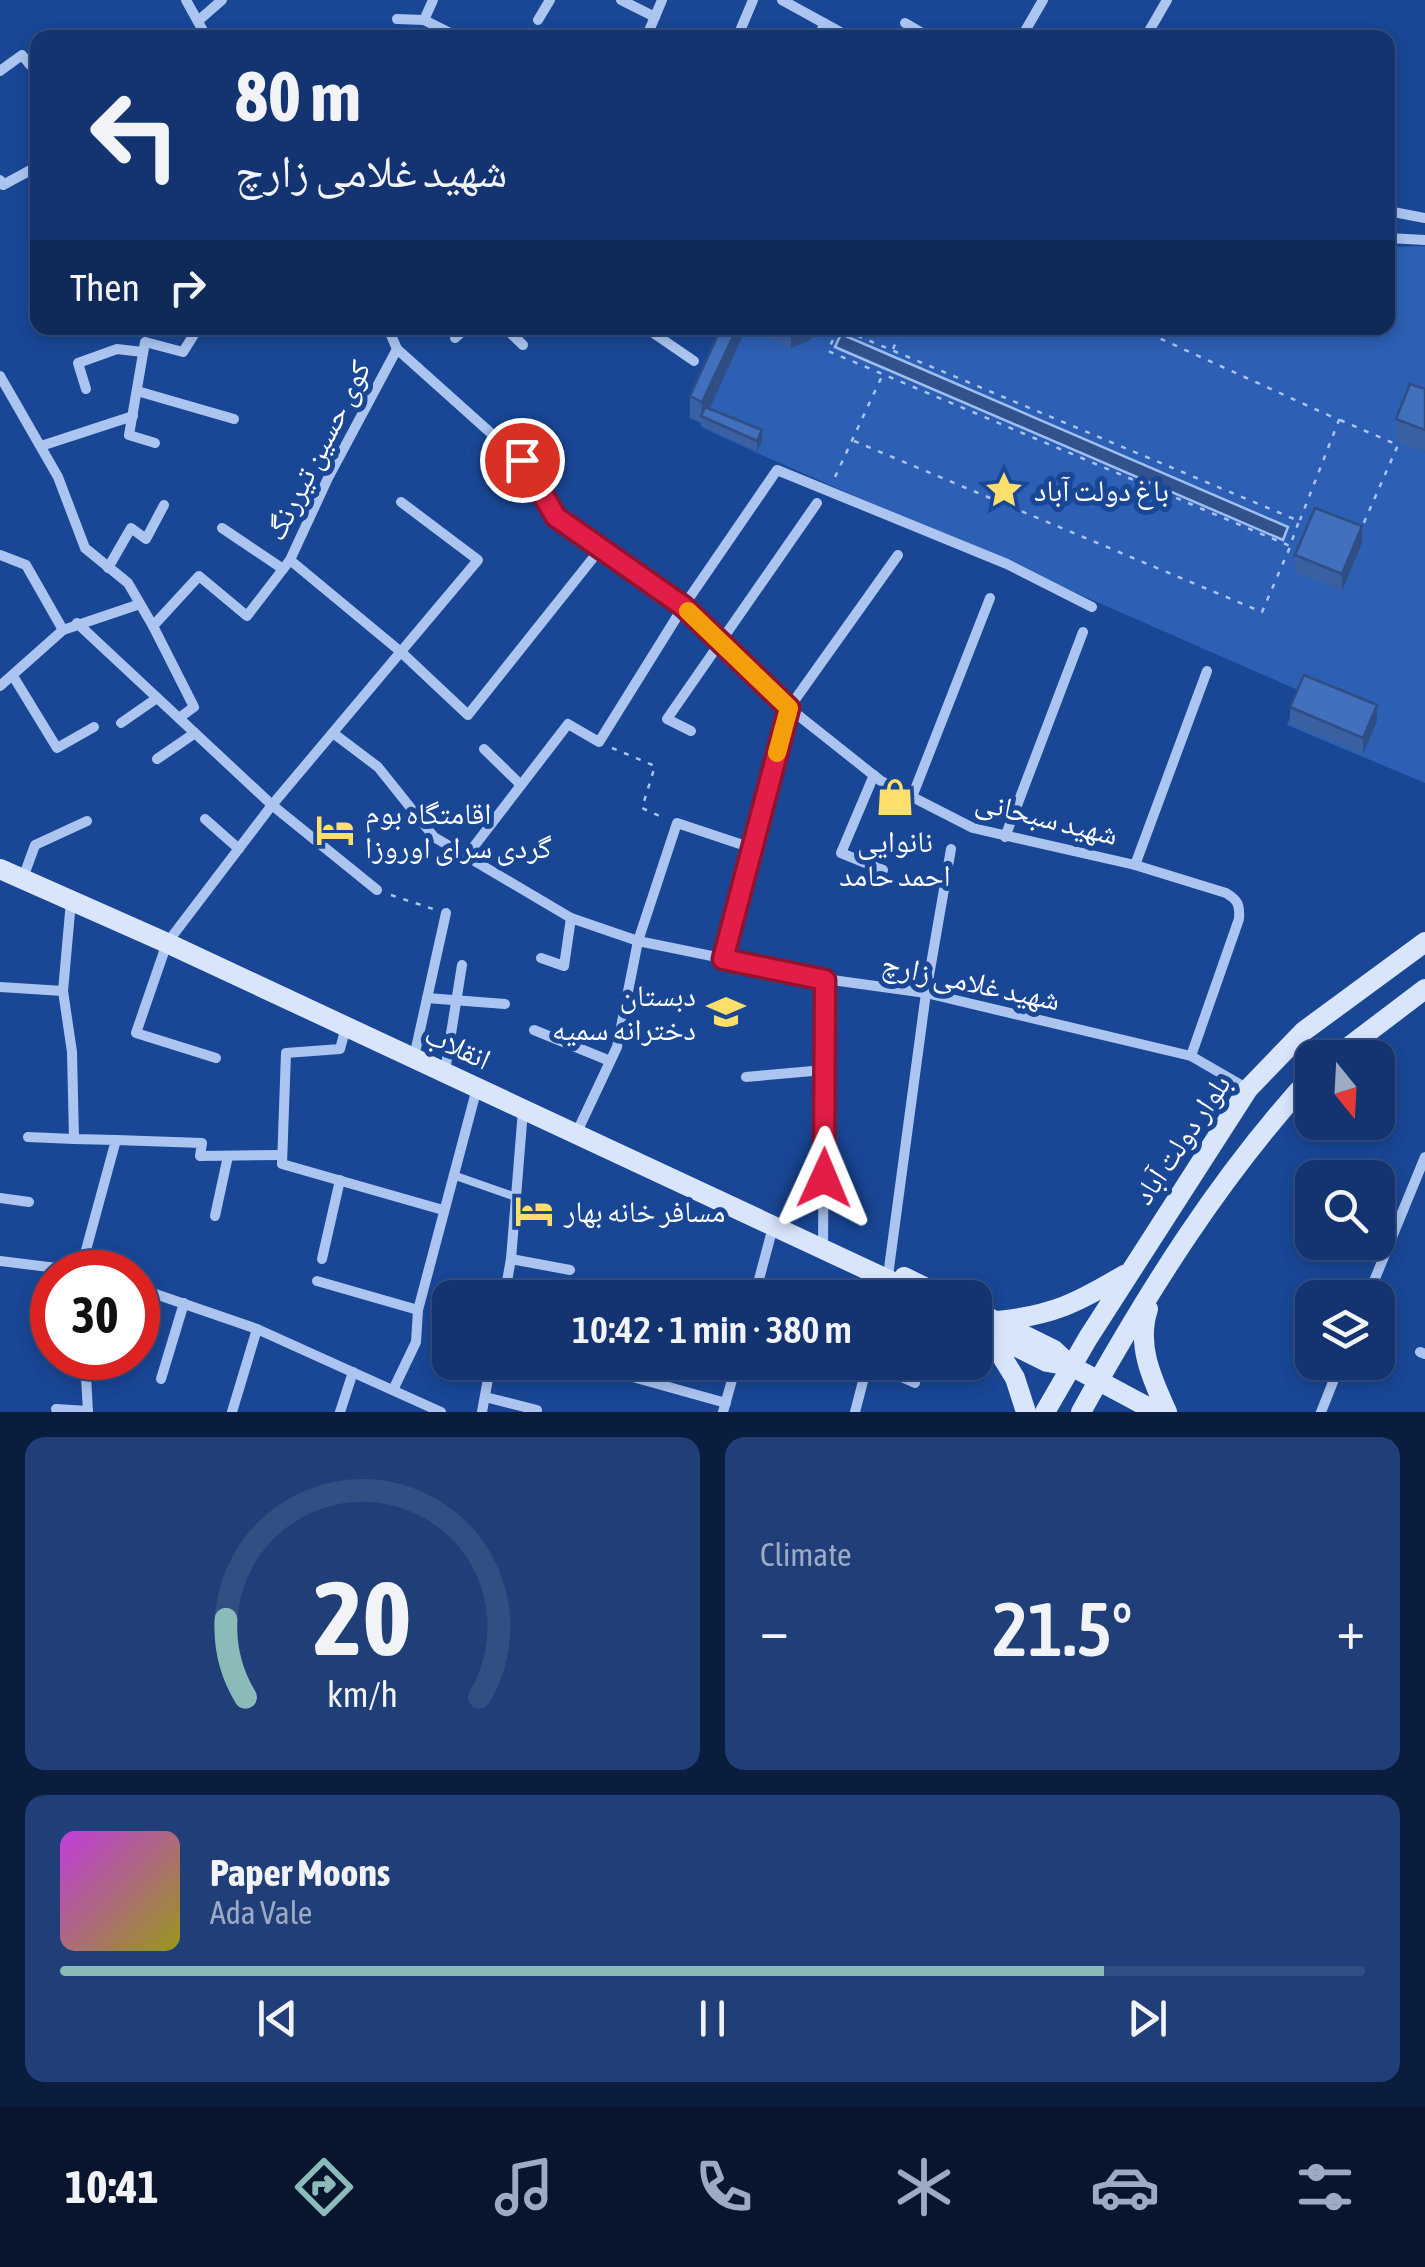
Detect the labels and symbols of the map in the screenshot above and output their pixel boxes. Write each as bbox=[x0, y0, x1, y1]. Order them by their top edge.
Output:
street label: کوی حسین تیررنگ bbox=[257, 355, 379, 546]
pin bbox=[480, 418, 565, 503]
place icon: باغ دولت آباد bbox=[983, 469, 1025, 511]
place label: باغ دولت آباد bbox=[1034, 473, 1169, 510]
shop icon: نانوایی احمد حامد bbox=[874, 776, 916, 818]
street label: شهید سبحانی bbox=[972, 783, 1122, 853]
place label: اقامتگاه بوم گردی سرای اوروزا bbox=[365, 796, 552, 866]
hotel icon: اقامتگاه بوم گردی سرای اوروزا bbox=[314, 809, 356, 851]
place label: نانوایی احمد حامد bbox=[839, 824, 951, 892]
street label: شهید غلامی زارچ bbox=[878, 946, 1063, 1019]
place label: دبستان دخترانه سمیه bbox=[552, 978, 696, 1047]
school or university icon: دبستان دخترانه سمیه bbox=[705, 991, 747, 1033]
street label: انقلاب bbox=[419, 1016, 496, 1077]
north arrow bbox=[1295, 1040, 1395, 1140]
street label: بلوار دولت آباد bbox=[1125, 1068, 1238, 1211]
position arrow bbox=[772, 1126, 876, 1230]
hotel icon: مسافر خانه بهار bbox=[513, 1190, 555, 1232]
place label: مسافر خانه بهار bbox=[563, 1194, 725, 1229]
speed limit sign: 30 bbox=[30, 1250, 160, 1380]

